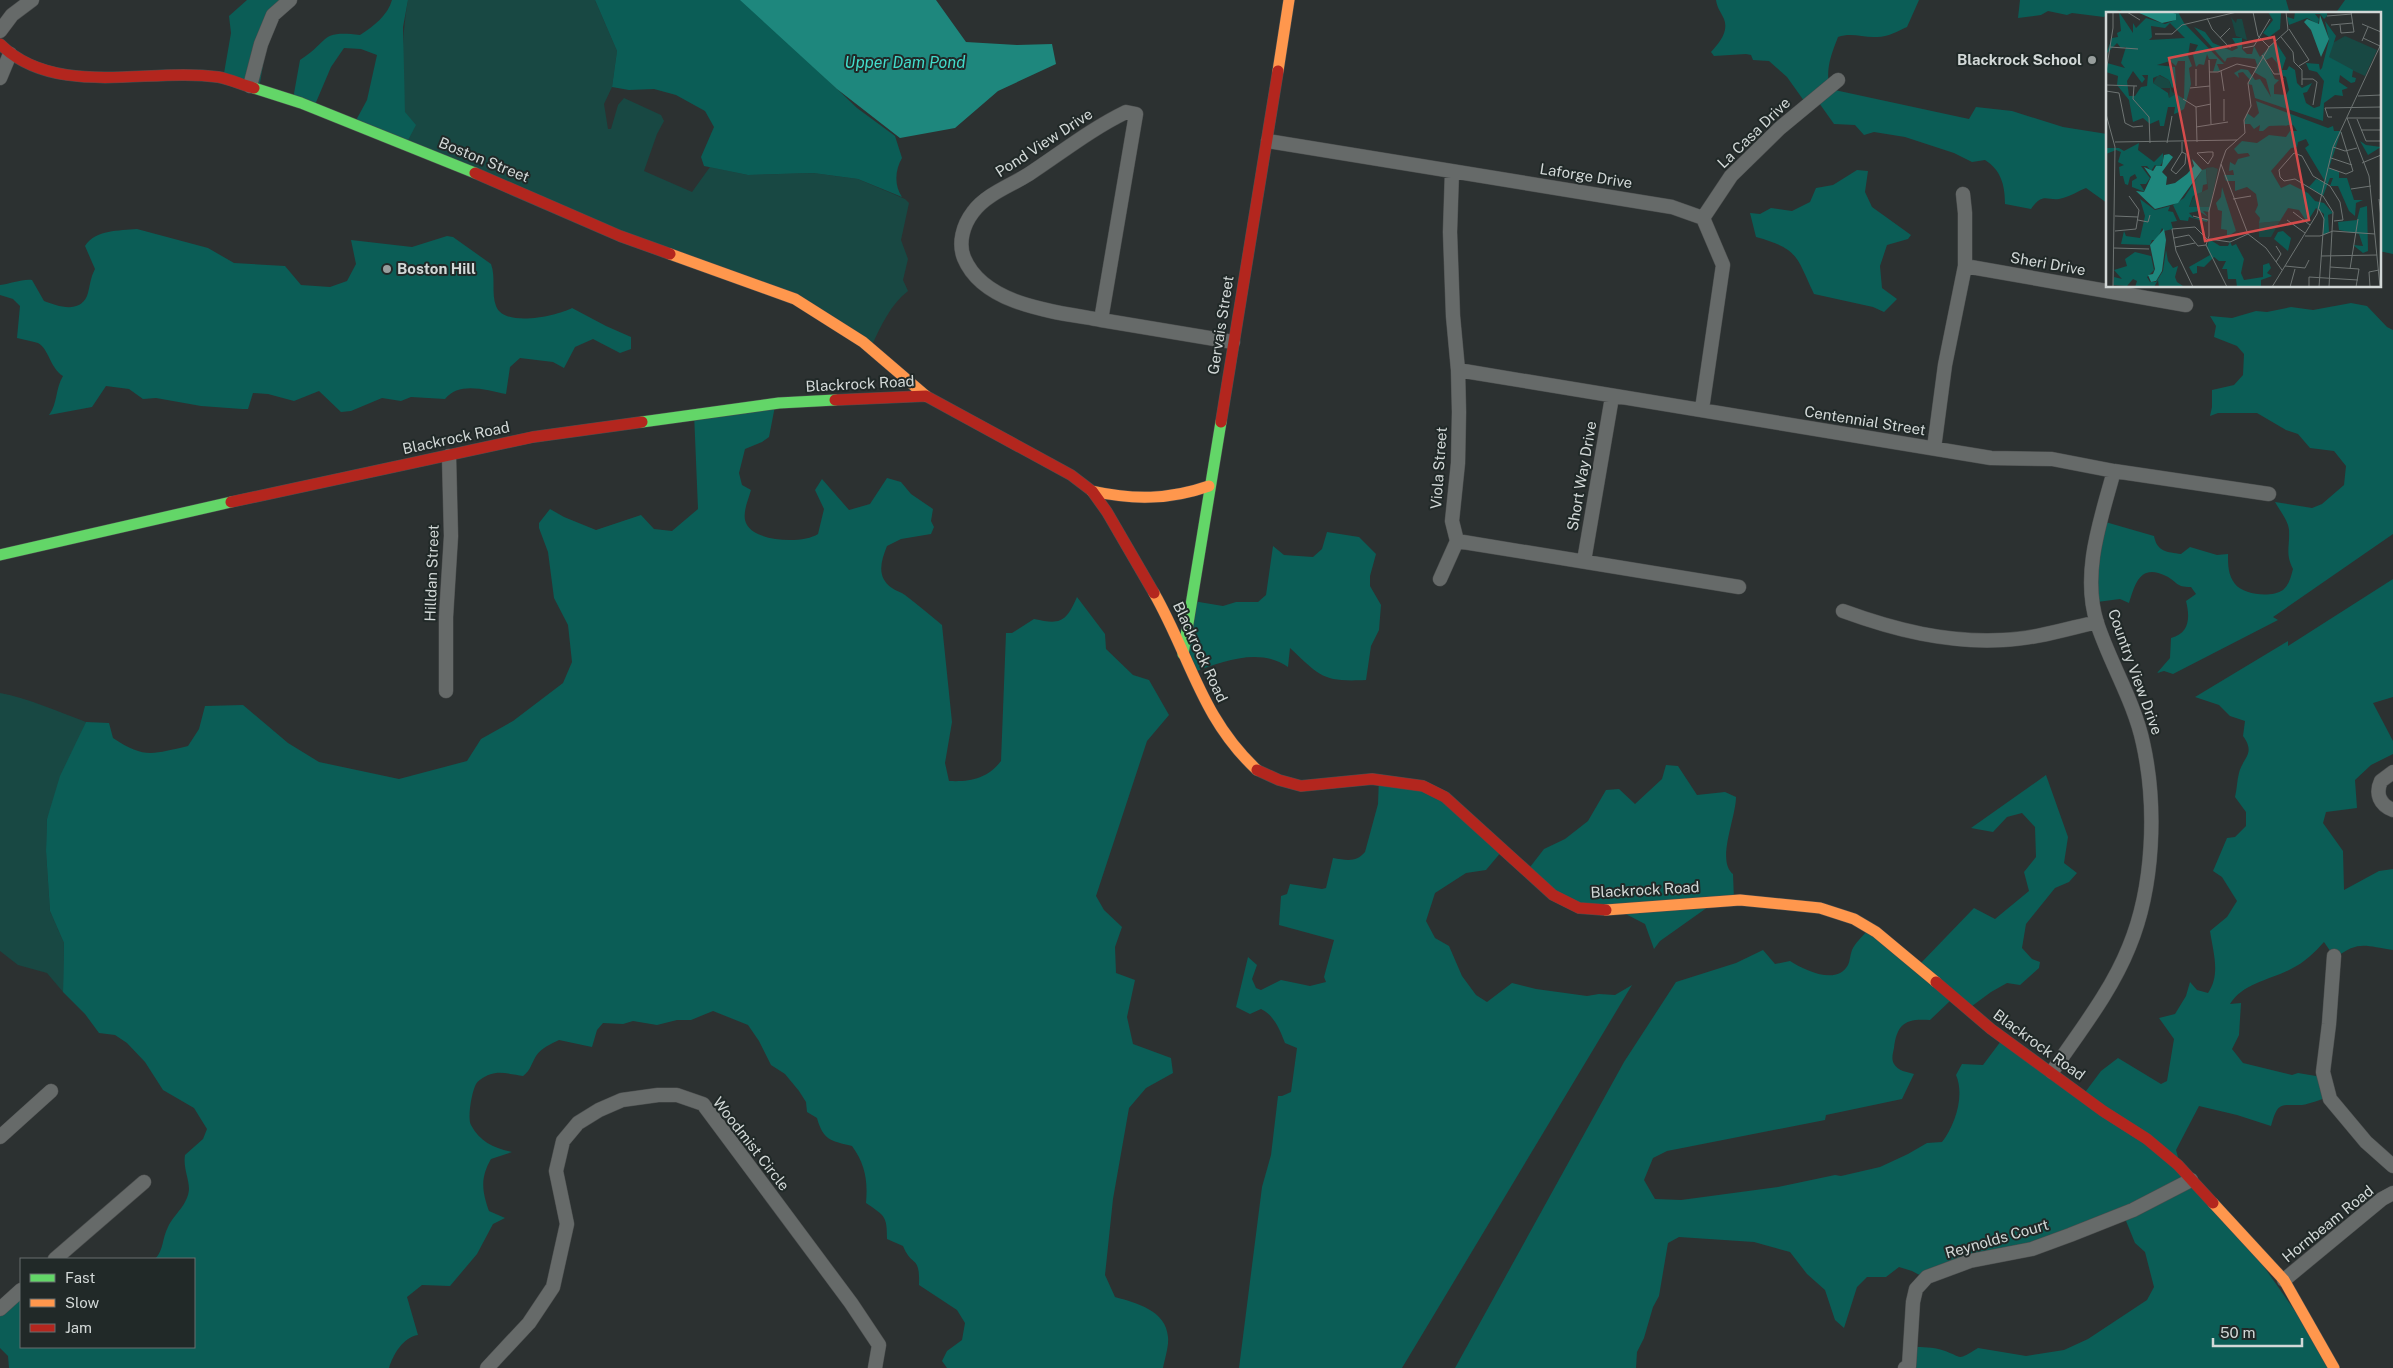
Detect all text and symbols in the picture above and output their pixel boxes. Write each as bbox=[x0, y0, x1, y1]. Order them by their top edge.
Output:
inset map bbox=[2106, 12, 2380, 288]
place label: Blackrock School bbox=[1957, 51, 2082, 68]
water label: Upper Dam Pond bbox=[845, 53, 966, 72]
marker: Blackrock School bbox=[2086, 54, 2098, 66]
street label: La Casa Drive bbox=[1714, 94, 1793, 171]
street label: Pond View Drive bbox=[992, 105, 1095, 180]
street label: Boston Street bbox=[436, 134, 532, 185]
street label: Laforge Drive bbox=[1539, 160, 1634, 191]
street label: Sheri Drive bbox=[2009, 249, 2087, 279]
place label: Boston Hill bbox=[397, 260, 476, 277]
marker: Boston Hill bbox=[381, 263, 393, 275]
street label: Gervais Street bbox=[1204, 274, 1237, 376]
street label: Blackrock Road bbox=[805, 372, 915, 395]
street label: Centennial Street bbox=[1803, 403, 1927, 439]
street label: Blackrock Road bbox=[401, 418, 511, 457]
street label: Short Way Drive bbox=[1563, 420, 1600, 532]
street label: Viola Street bbox=[1427, 426, 1450, 510]
street label: Hilldan Street bbox=[421, 524, 442, 622]
street label: Blackrock Road bbox=[1170, 599, 1231, 705]
street label: Country View Drive bbox=[2105, 607, 2166, 737]
street label: Blackrock Road bbox=[1590, 878, 1700, 901]
street label: Blackrock Road bbox=[1990, 1006, 2088, 1084]
street label: Woodmist Circle bbox=[710, 1094, 793, 1194]
street label: Hornbeam Road bbox=[2279, 1182, 2377, 1266]
street label: Reynolds Court bbox=[1943, 1216, 2051, 1261]
legend bbox=[20, 1258, 195, 1348]
text: Fast bbox=[65, 1269, 95, 1286]
text: Slow bbox=[65, 1294, 100, 1311]
scale bar bbox=[2213, 1316, 2302, 1348]
text: Jam bbox=[65, 1319, 92, 1336]
text: 50 m bbox=[2220, 1324, 2255, 1341]

